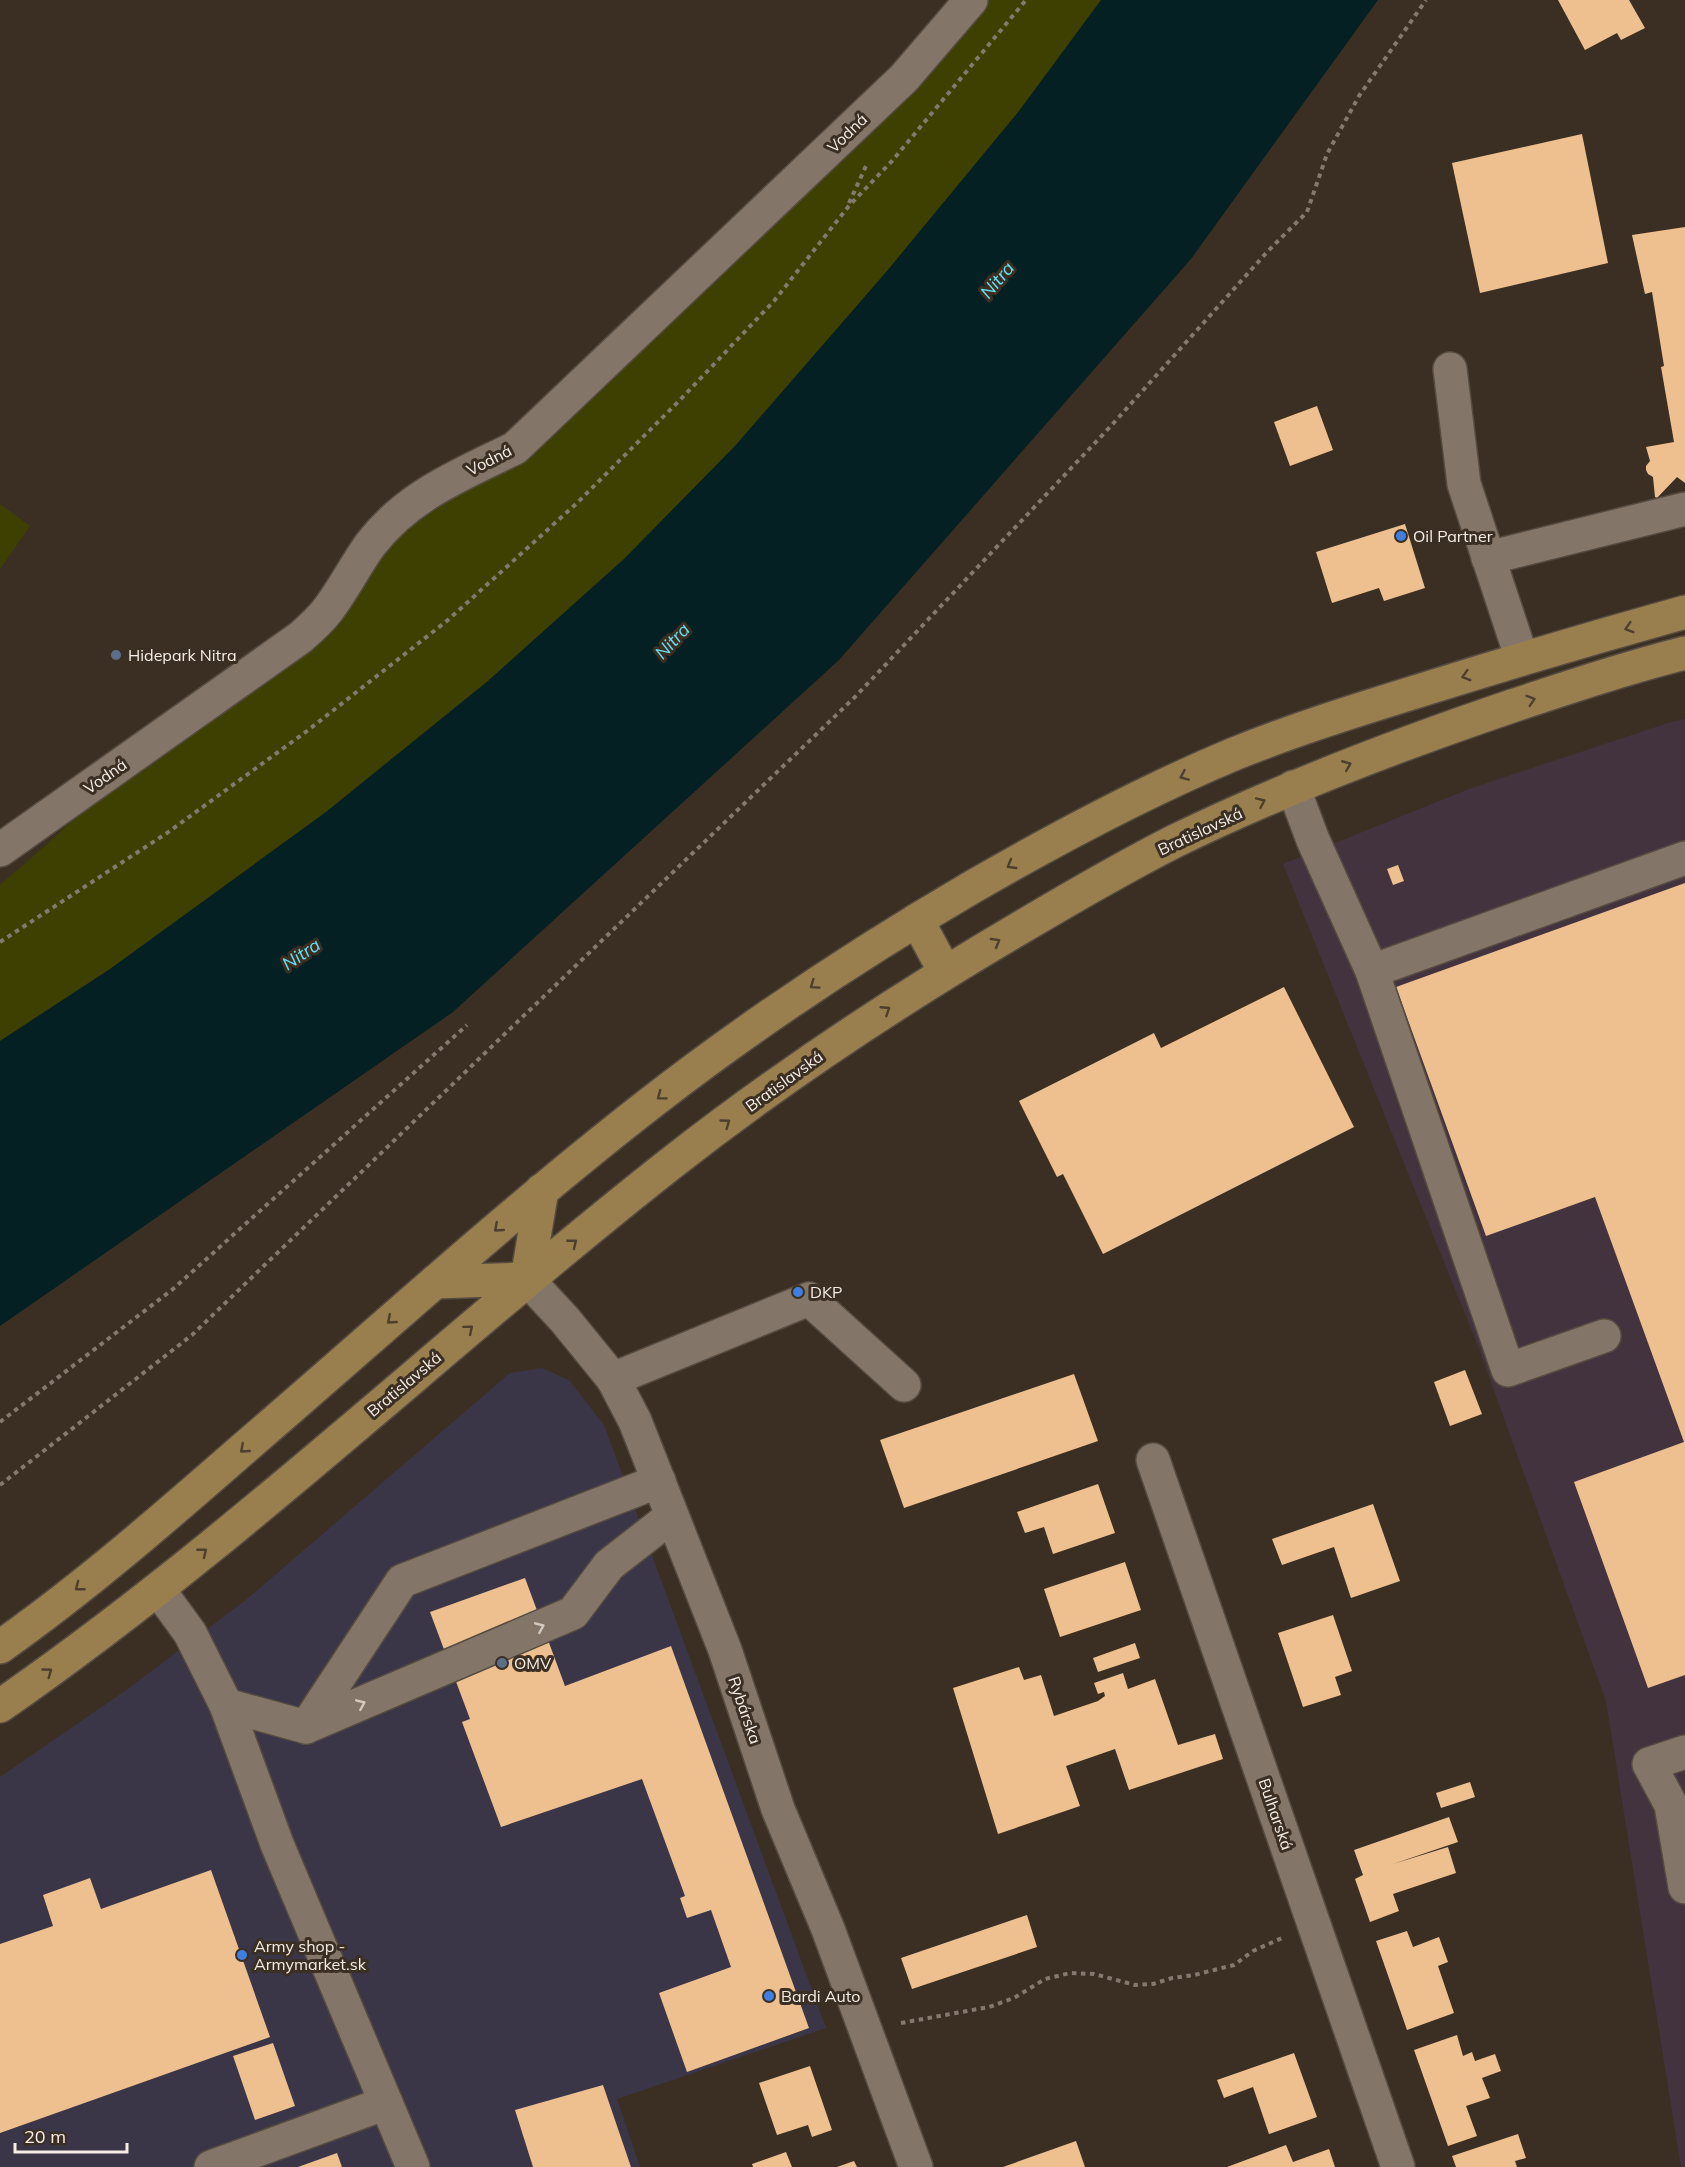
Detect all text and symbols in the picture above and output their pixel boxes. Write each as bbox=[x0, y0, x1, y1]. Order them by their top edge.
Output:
street label: Vodná bbox=[823, 109, 871, 157]
water label: Nitra bbox=[975, 257, 1019, 303]
street label: Vodná bbox=[463, 440, 515, 480]
place label: Oil Partner bbox=[1413, 526, 1493, 546]
marker: Oil Partner bbox=[1394, 529, 1408, 543]
water label: Nitra bbox=[650, 618, 695, 664]
one-way arrow bbox=[1624, 621, 1635, 633]
place label: Hidepark Nitra bbox=[128, 645, 236, 665]
marker: Hidepark Nitra bbox=[109, 648, 123, 662]
one-way arrow bbox=[1461, 669, 1472, 681]
one-way arrow bbox=[1525, 695, 1536, 707]
street label: Vodná bbox=[80, 754, 130, 798]
one-way arrow bbox=[1341, 760, 1352, 772]
one-way arrow bbox=[1179, 769, 1190, 781]
one-way arrow bbox=[1254, 797, 1265, 809]
street label: Bratislavská bbox=[1155, 803, 1245, 859]
one-way arrow bbox=[1007, 858, 1017, 870]
water label: Nitra bbox=[277, 933, 325, 975]
one-way arrow bbox=[990, 938, 1000, 949]
one-way arrow bbox=[809, 978, 820, 989]
one-way arrow bbox=[880, 1006, 890, 1018]
street label: Bratislavská bbox=[741, 1046, 827, 1116]
one-way arrow bbox=[656, 1088, 667, 1099]
one-way arrow bbox=[720, 1119, 731, 1130]
one-way arrow bbox=[494, 1221, 505, 1232]
one-way arrow bbox=[566, 1239, 577, 1250]
place label: DKP bbox=[810, 1282, 843, 1302]
marker: DKP bbox=[791, 1285, 805, 1299]
one-way arrow bbox=[387, 1313, 398, 1324]
one-way arrow bbox=[462, 1325, 473, 1336]
street label: Bratislavská bbox=[363, 1347, 445, 1421]
one-way arrow bbox=[240, 1441, 251, 1452]
one-way arrow bbox=[196, 1548, 207, 1559]
one-way arrow bbox=[75, 1580, 86, 1591]
one-way arrow bbox=[534, 1622, 545, 1634]
place label: OMV bbox=[514, 1653, 552, 1673]
marker: OMV bbox=[495, 1656, 509, 1670]
one-way arrow bbox=[41, 1668, 52, 1679]
street label: Rybárska bbox=[724, 1674, 766, 1746]
one-way arrow bbox=[355, 1699, 366, 1711]
street label: Bulharská bbox=[1254, 1776, 1298, 1852]
place label: Army shop - Armymarket.sk bbox=[254, 1936, 367, 1974]
marker: Army shop - Armymarket.sk bbox=[235, 1948, 249, 1962]
place label: Bardi Auto bbox=[781, 1986, 860, 2006]
marker: Bardi Auto bbox=[762, 1989, 776, 2003]
scale bar bbox=[15, 2116, 128, 2154]
text: 20 m bbox=[24, 2125, 66, 2148]

